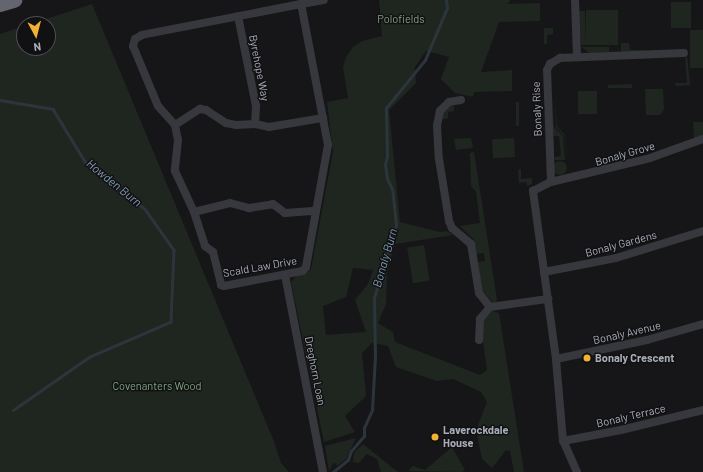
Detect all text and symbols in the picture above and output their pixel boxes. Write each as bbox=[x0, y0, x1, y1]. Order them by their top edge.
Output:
park label: Polofields bbox=[377, 12, 425, 26]
north arrow bbox=[16, 16, 56, 56]
street label: Byrehope Way bbox=[246, 34, 272, 102]
text: N bbox=[33, 41, 42, 54]
street label: Bonaly Rise bbox=[529, 81, 545, 137]
street label: Bonaly Grove bbox=[594, 139, 656, 169]
water label: Howden Burn bbox=[83, 156, 145, 210]
water label: Bonaly Burn bbox=[370, 227, 400, 289]
street label: Bonaly Gardens bbox=[584, 228, 658, 260]
street label: Scald Law Drive bbox=[222, 254, 298, 280]
street label: Bonaly Avenue bbox=[592, 319, 662, 347]
street label: Dreghorn Loan bbox=[302, 335, 328, 407]
place label: Bonaly Crescent bbox=[595, 351, 674, 365]
marker: Bonaly Crescent bbox=[582, 353, 592, 363]
park label: Covenanters Wood bbox=[112, 379, 202, 393]
street label: Bonaly Terrace bbox=[595, 402, 667, 430]
place label: Laverockdale House bbox=[443, 424, 508, 450]
marker: Laverockdale House bbox=[430, 432, 440, 442]

